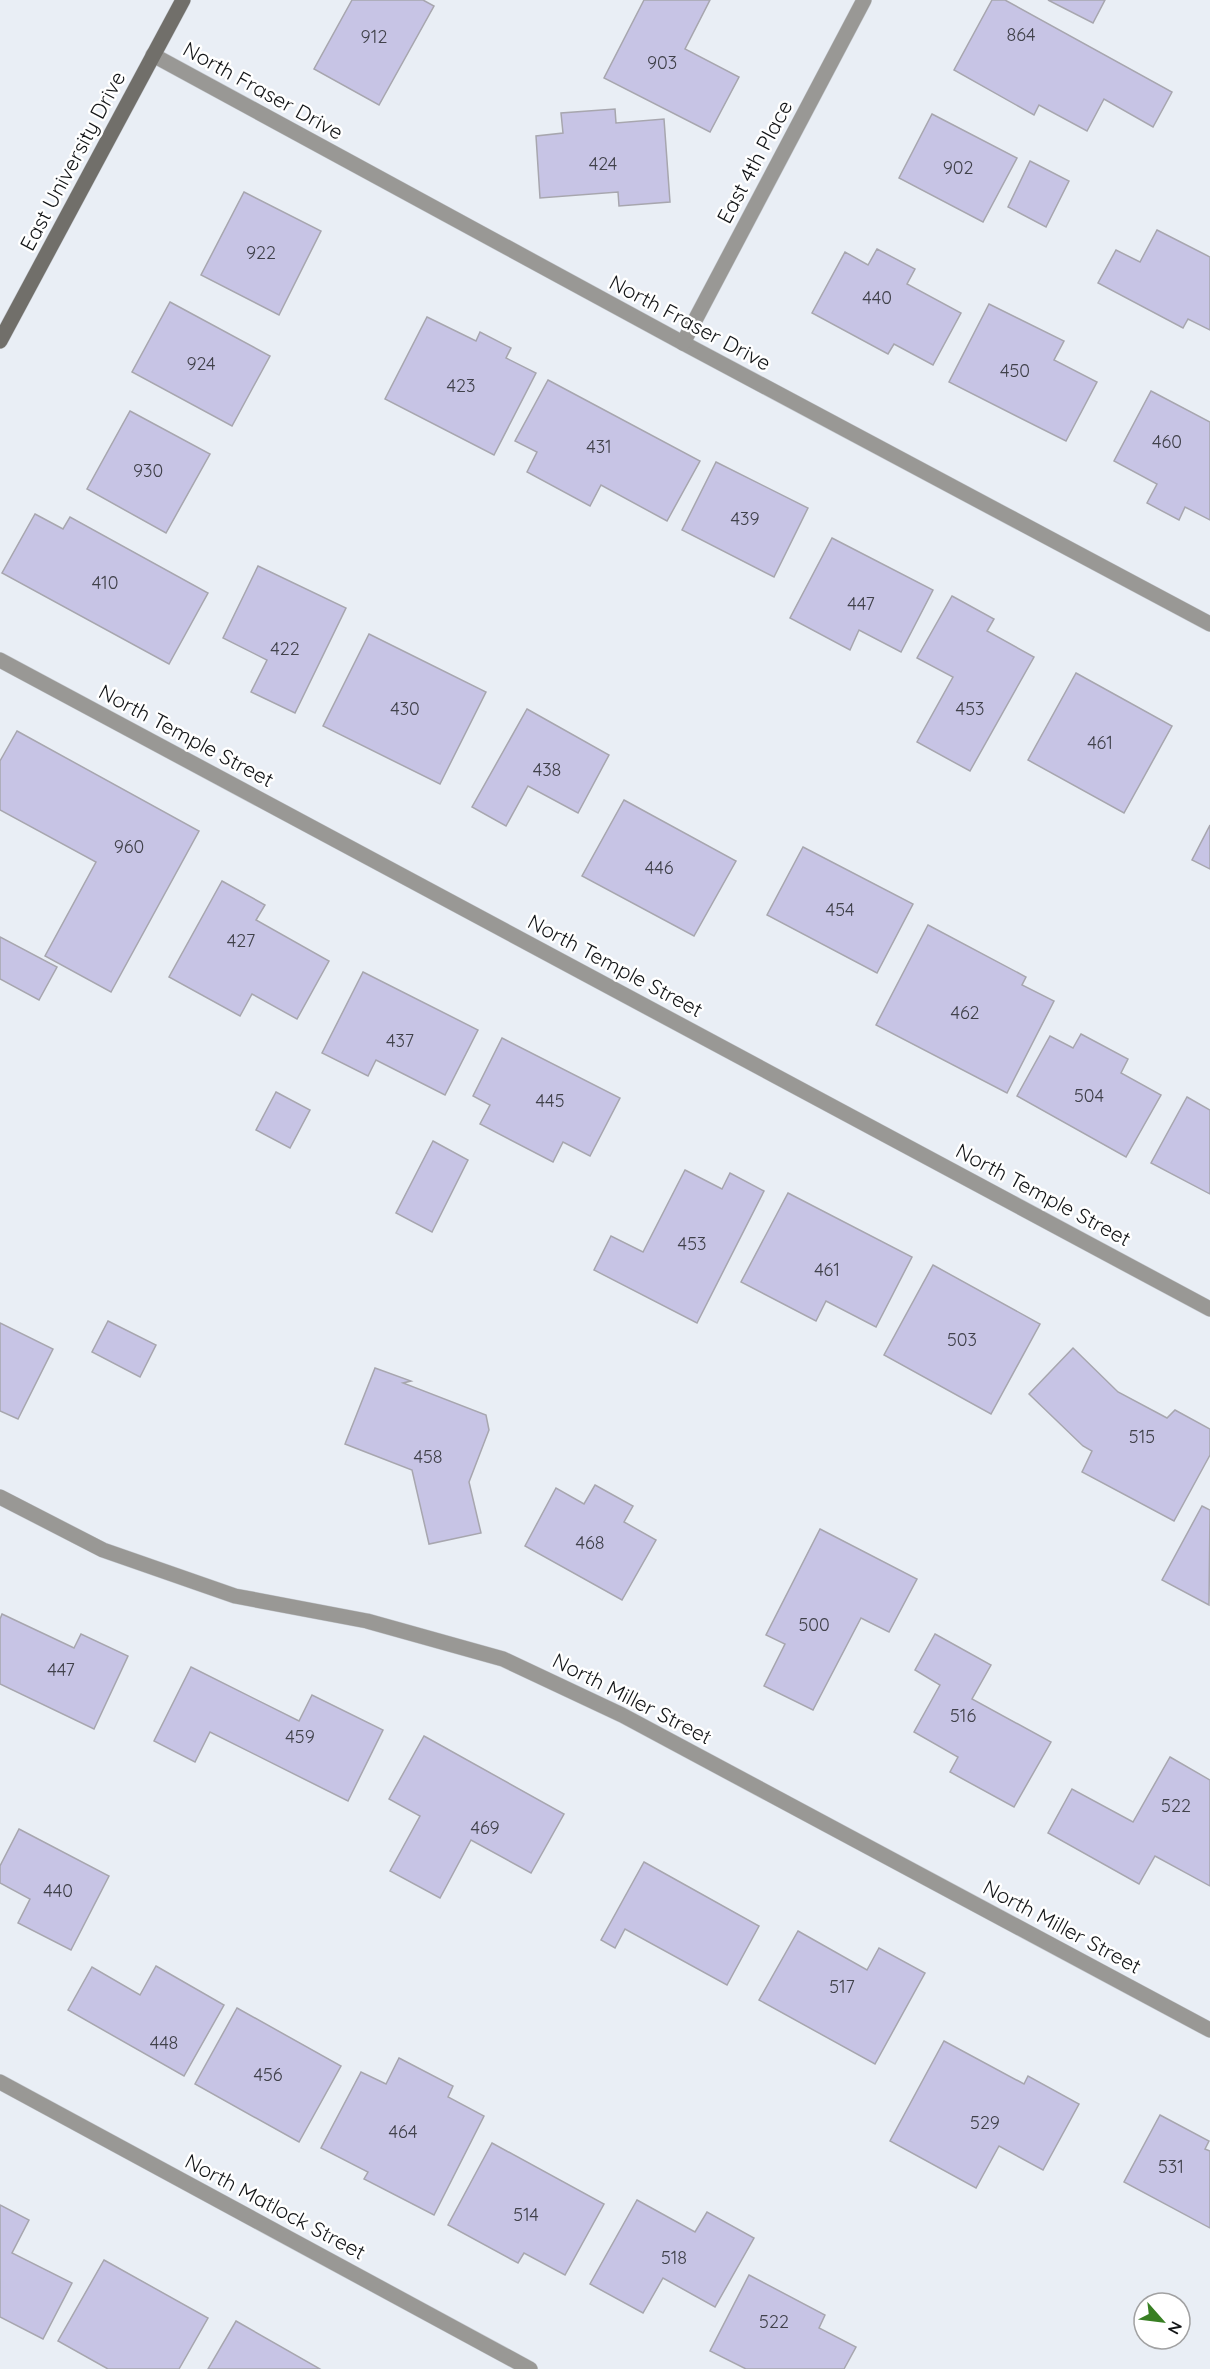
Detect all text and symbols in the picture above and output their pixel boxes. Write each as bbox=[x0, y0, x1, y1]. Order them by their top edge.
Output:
house number: 864 bbox=[1006, 23, 1036, 46]
house number: 912 bbox=[361, 25, 387, 48]
street label: North Fraser Drive bbox=[179, 35, 348, 145]
house number: 903 bbox=[647, 51, 677, 74]
street label: East University Drive bbox=[14, 66, 130, 255]
street label: East 4th Place bbox=[711, 95, 798, 228]
house number: 424 bbox=[589, 152, 617, 175]
house number: 902 bbox=[943, 156, 973, 179]
house number: 922 bbox=[246, 241, 276, 264]
street label: North Fraser Drive bbox=[605, 269, 776, 376]
house number: 440 bbox=[862, 286, 892, 309]
house number: 924 bbox=[186, 352, 216, 375]
house number: 450 bbox=[1000, 359, 1030, 382]
house number: 423 bbox=[447, 374, 475, 397]
house number: 460 bbox=[1152, 430, 1182, 453]
house number: 431 bbox=[586, 435, 612, 458]
house number: 930 bbox=[133, 459, 163, 482]
house number: 439 bbox=[731, 507, 759, 530]
house number: 410 bbox=[92, 571, 118, 594]
house number: 447 bbox=[847, 592, 875, 615]
house number: 422 bbox=[270, 637, 300, 660]
street label: North Temple Street bbox=[95, 678, 278, 792]
house number: 430 bbox=[390, 697, 420, 720]
house number: 453 bbox=[956, 697, 984, 720]
house number: 461 bbox=[1087, 731, 1113, 754]
house number: 438 bbox=[533, 758, 561, 781]
house number: 960 bbox=[114, 835, 144, 858]
house number: 446 bbox=[645, 856, 674, 879]
house number: 454 bbox=[826, 898, 854, 921]
street label: North Temple Street bbox=[524, 908, 707, 1022]
house number: 427 bbox=[227, 929, 255, 952]
house number: 462 bbox=[950, 1001, 980, 1024]
house number: 437 bbox=[386, 1029, 414, 1052]
house number: 504 bbox=[1074, 1084, 1104, 1107]
house number: 445 bbox=[536, 1089, 564, 1112]
street label: North Temple Street bbox=[952, 1137, 1135, 1251]
house number: 453 bbox=[678, 1232, 706, 1255]
house number: 461 bbox=[814, 1258, 840, 1281]
house number: 503 bbox=[947, 1328, 977, 1351]
house number: 515 bbox=[1129, 1425, 1155, 1448]
house number: 458 bbox=[413, 1445, 443, 1468]
house number: 468 bbox=[576, 1531, 604, 1554]
house number: 500 bbox=[798, 1613, 830, 1636]
street label: North Miller Street bbox=[548, 1647, 716, 1749]
house number: 447 bbox=[47, 1658, 75, 1681]
house number: 516 bbox=[950, 1704, 976, 1727]
house number: 459 bbox=[285, 1725, 315, 1748]
house number: 522 bbox=[1161, 1794, 1191, 1817]
house number: 469 bbox=[470, 1816, 500, 1839]
street label: North Miller Street bbox=[979, 1874, 1146, 1979]
house number: 440 bbox=[43, 1879, 73, 1902]
house number: 517 bbox=[829, 1975, 855, 1998]
house number: 448 bbox=[150, 2031, 178, 2054]
house number: 456 bbox=[253, 2063, 283, 2086]
house number: 529 bbox=[970, 2111, 1000, 2134]
house number: 464 bbox=[389, 2120, 417, 2143]
street label: North Matlock Street bbox=[181, 2148, 370, 2265]
house number: 531 bbox=[1158, 2155, 1184, 2178]
house number: 514 bbox=[513, 2203, 539, 2226]
house number: 518 bbox=[661, 2246, 687, 2269]
north arrow bbox=[1132, 2291, 1192, 2351]
house number: 522 bbox=[759, 2310, 789, 2333]
text: N bbox=[1164, 2318, 1187, 2338]

